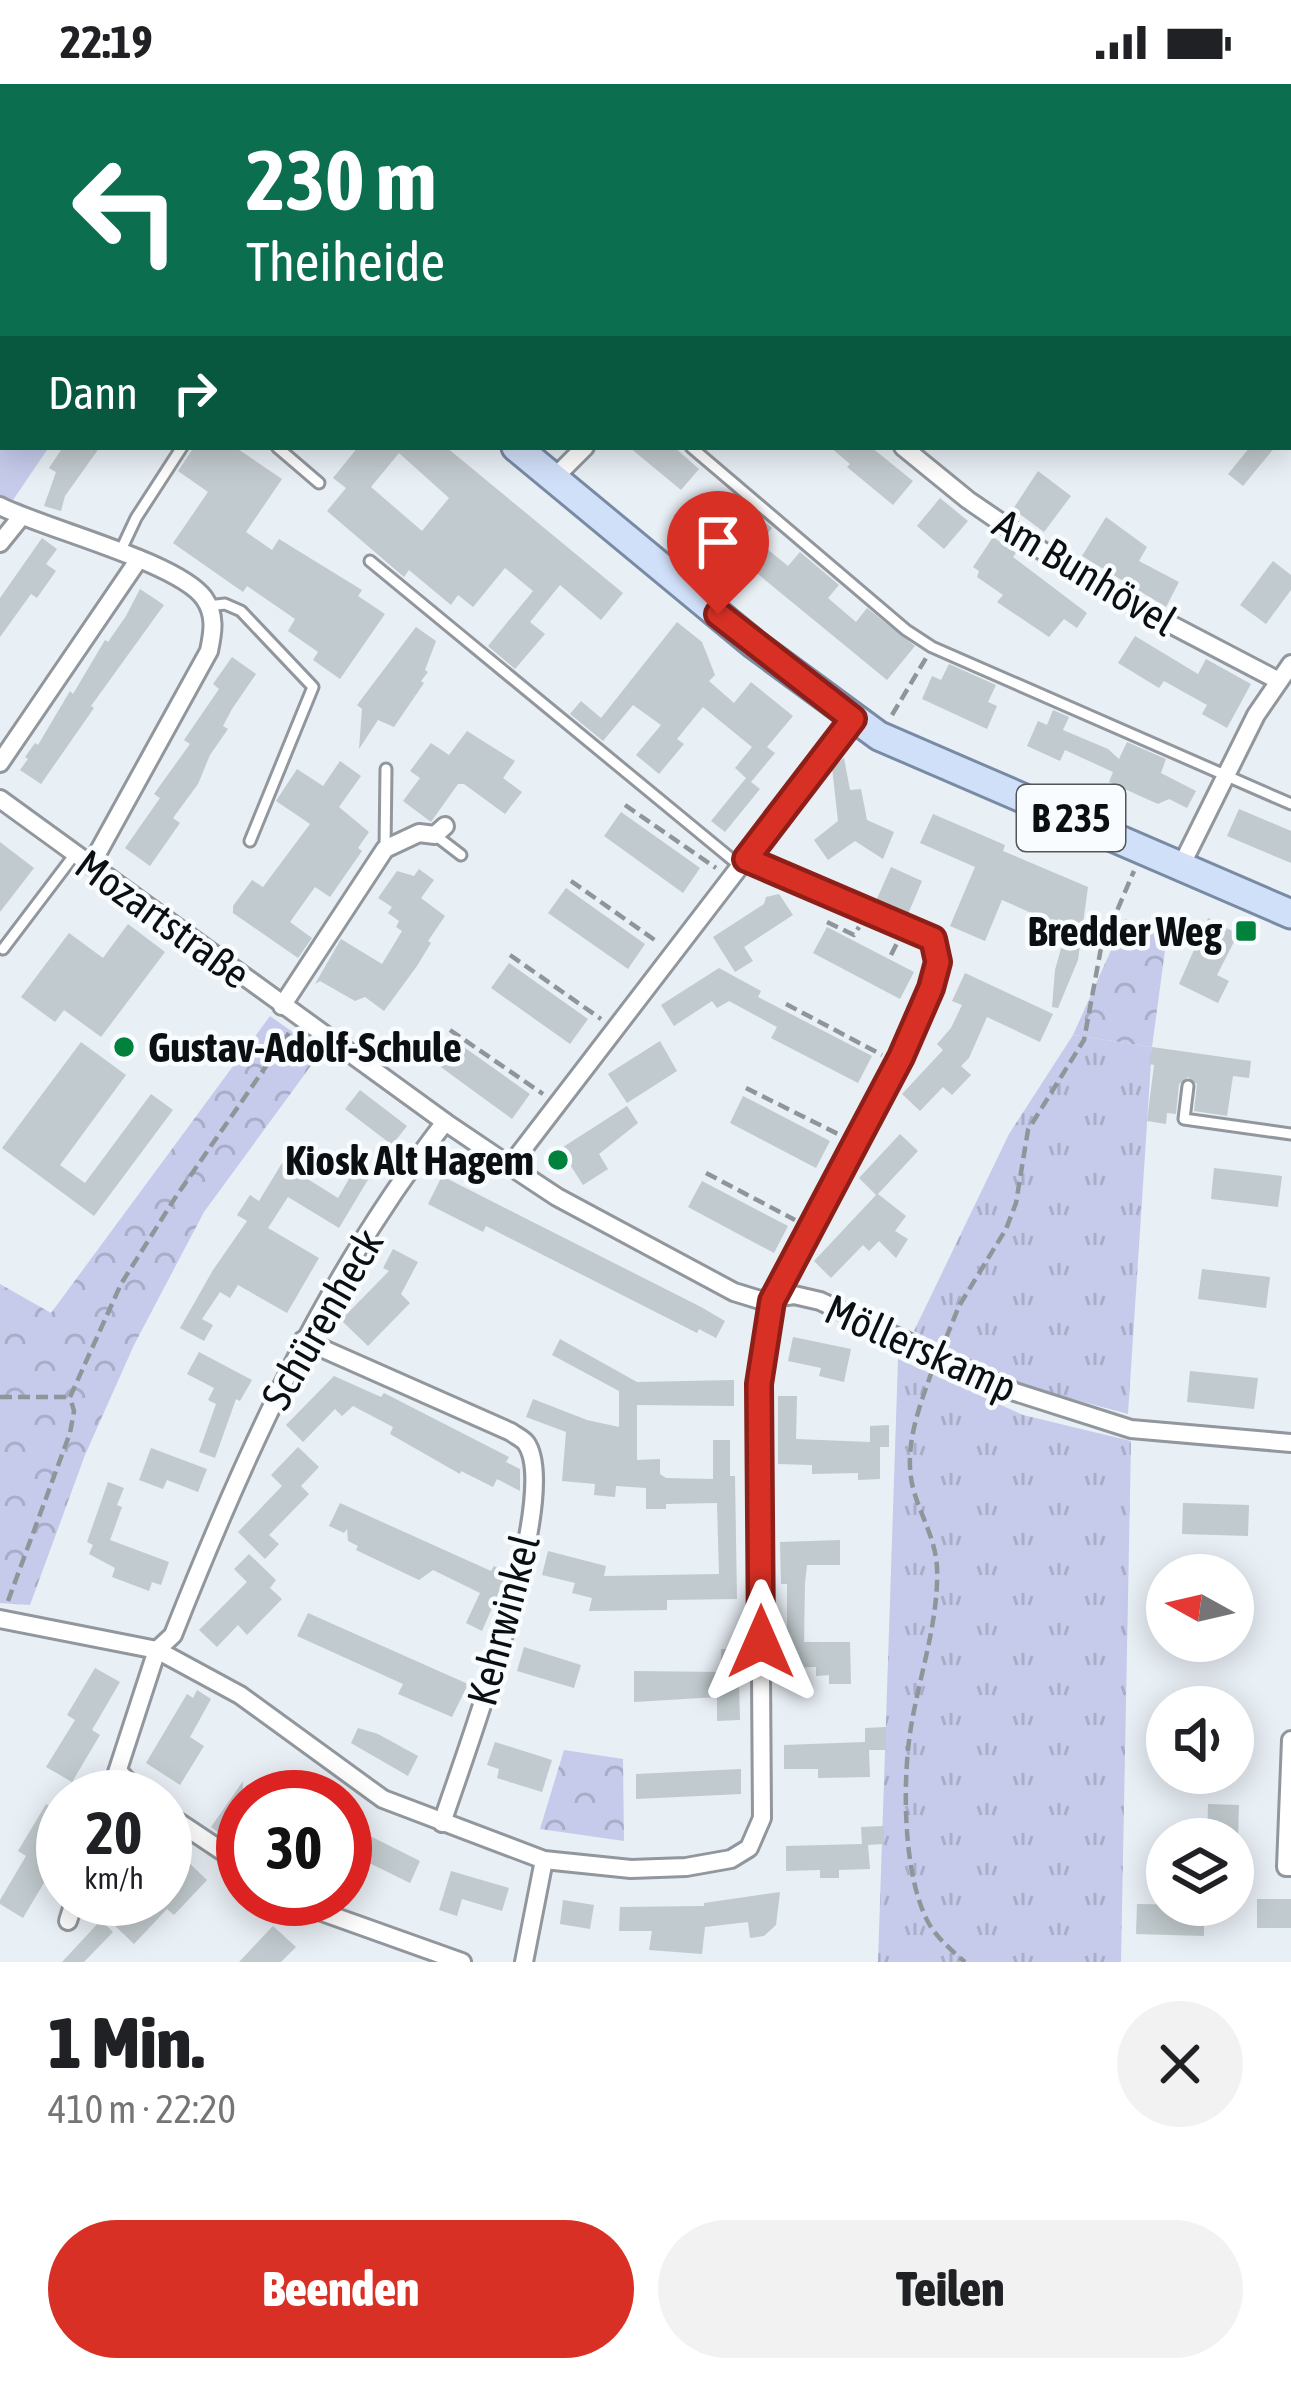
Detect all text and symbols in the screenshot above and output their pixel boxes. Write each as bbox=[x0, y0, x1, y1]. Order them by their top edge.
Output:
text: 22:19 bbox=[60, 16, 153, 68]
icon: left bbox=[48, 132, 204, 288]
text: 230 m bbox=[246, 132, 436, 228]
text: Theiheide bbox=[246, 231, 445, 292]
icon: right bbox=[162, 360, 228, 426]
text: Dann bbox=[48, 367, 138, 419]
pin bbox=[667, 491, 769, 614]
street label: Am Bunhövel bbox=[985, 499, 1185, 645]
icon: arrive bbox=[685, 509, 751, 575]
road number: B 235 bbox=[1017, 785, 1125, 851]
street label: Mozartstraße bbox=[67, 840, 259, 998]
place label: Bredder Weg bbox=[1027, 907, 1223, 955]
marker: Bredder Weg bbox=[1233, 918, 1259, 944]
place label: Gustav-Adolf-Schule bbox=[148, 1023, 462, 1071]
marker: Gustav-Adolf-Schule bbox=[111, 1034, 137, 1060]
place label: Kiosk Alt Hagem bbox=[285, 1136, 534, 1184]
marker: Kiosk Alt Hagem bbox=[545, 1147, 571, 1173]
street label: Schürenheck bbox=[251, 1221, 393, 1417]
street label: Möllerskamp bbox=[818, 1285, 1024, 1411]
street label: Kehrwinkel bbox=[457, 1530, 549, 1710]
north arrow bbox=[1146, 1554, 1254, 1662]
map controls bbox=[1146, 1554, 1254, 1926]
position arrow bbox=[698, 1579, 824, 1705]
button: sound bbox=[1146, 1686, 1254, 1794]
speed limit sign: 30 bbox=[216, 1770, 372, 1926]
text: 20 bbox=[86, 1798, 142, 1867]
button: layers bbox=[1146, 1818, 1254, 1926]
text: km/h bbox=[84, 1861, 144, 1895]
text: 1 Min. bbox=[48, 2001, 204, 2083]
button: close bbox=[1117, 2001, 1243, 2127]
text: 410 m · 22:20 bbox=[48, 2087, 236, 2131]
button: Beenden bbox=[48, 2220, 634, 2358]
button: Teilen bbox=[658, 2220, 1243, 2358]

